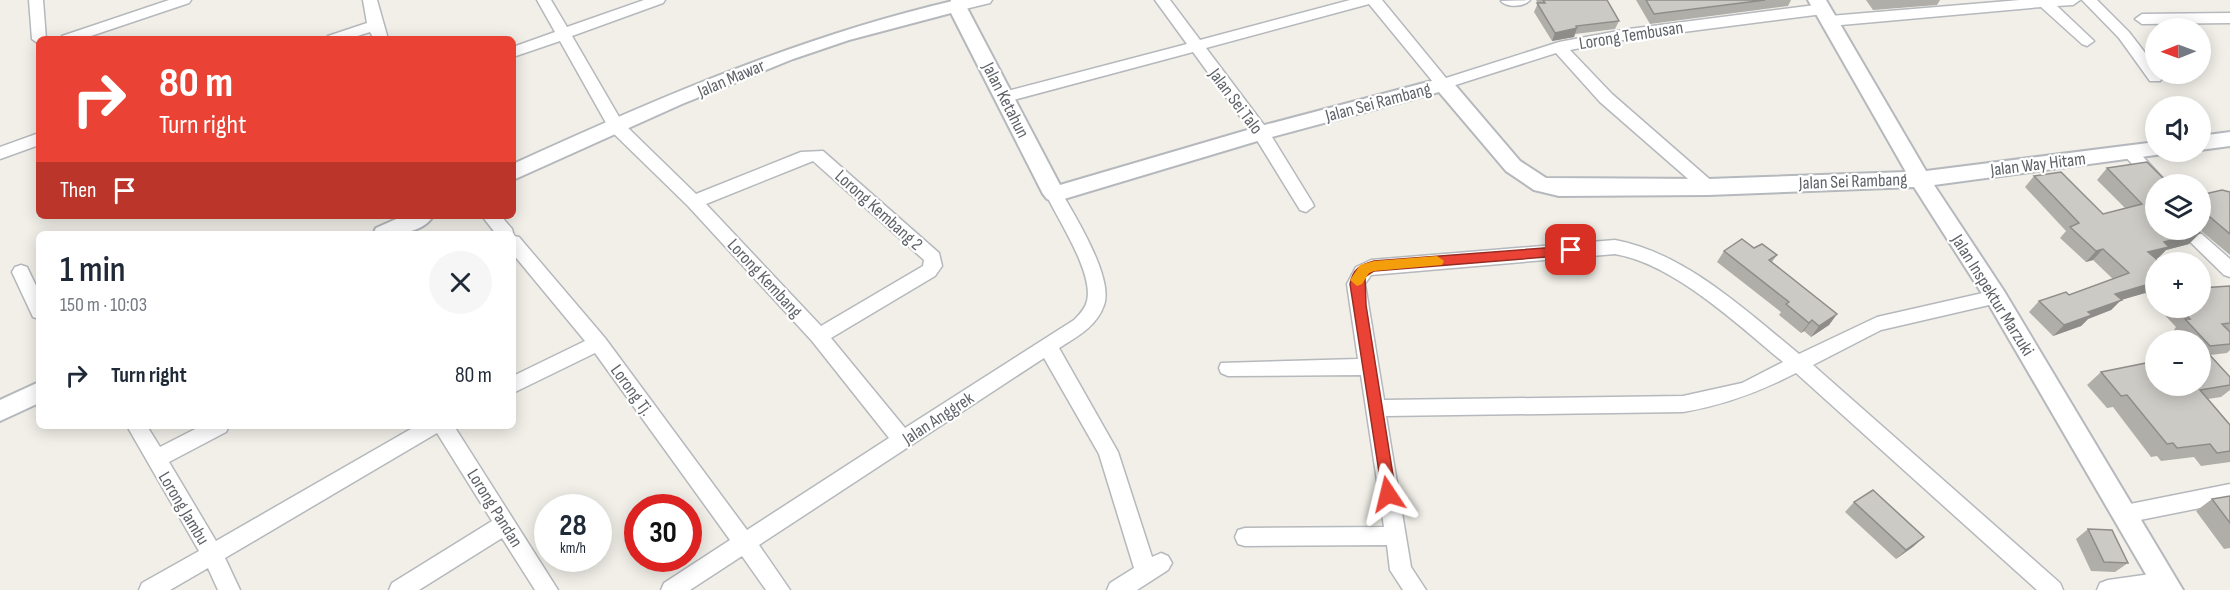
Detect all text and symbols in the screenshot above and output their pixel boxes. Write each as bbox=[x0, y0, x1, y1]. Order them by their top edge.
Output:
street label: Lorong Tembusan bbox=[1578, 17, 1685, 54]
north arrow bbox=[2145, 18, 2211, 84]
map controls bbox=[2145, 18, 2211, 396]
street label: Jalan Mawar bbox=[694, 55, 768, 102]
text: 80 m bbox=[159, 58, 233, 109]
street label: Jalan Ketahun bbox=[977, 58, 1033, 141]
icon: right bbox=[60, 60, 138, 138]
street label: Jalan Sei Talo bbox=[1204, 64, 1267, 138]
street label: Jalan Sei Rambang bbox=[1322, 78, 1433, 127]
button: sound bbox=[2145, 96, 2211, 162]
text: Turn right bbox=[159, 109, 246, 141]
street label: Jalan Way Hitam bbox=[1988, 148, 2087, 181]
street label: Lorong Kembang 2 bbox=[831, 166, 927, 255]
street label: Jalan Sei Rambang bbox=[1797, 169, 1908, 194]
icon: arrive bbox=[108, 174, 141, 207]
button: layers bbox=[2145, 174, 2211, 240]
text: Then bbox=[60, 177, 96, 204]
pin bbox=[1545, 224, 1596, 275]
street label: Jalan Inspektur Marzuki bbox=[1946, 230, 2038, 360]
icon: arrive bbox=[1554, 233, 1587, 266]
street label: Lorong Kembang bbox=[723, 235, 806, 322]
text: 1 min bbox=[60, 249, 125, 292]
button: close bbox=[429, 251, 492, 314]
button: + bbox=[2145, 252, 2211, 318]
text: 150 m · 10:03 bbox=[60, 293, 147, 317]
button: − bbox=[2145, 330, 2211, 396]
icon: right bbox=[60, 359, 93, 392]
street label: Lorong Tj. bbox=[606, 361, 657, 420]
text: Turn right bbox=[111, 362, 187, 389]
text: 80 m bbox=[455, 362, 492, 389]
street label: Jalan Anggrek bbox=[898, 388, 978, 450]
position arrow bbox=[1356, 462, 1420, 526]
street label: Lorong Pandan bbox=[462, 465, 527, 551]
street label: Lorong Jambu bbox=[154, 468, 213, 548]
speed limit sign: 30 bbox=[624, 494, 702, 572]
text: 28 bbox=[559, 508, 587, 544]
text: km/h bbox=[560, 539, 586, 558]

